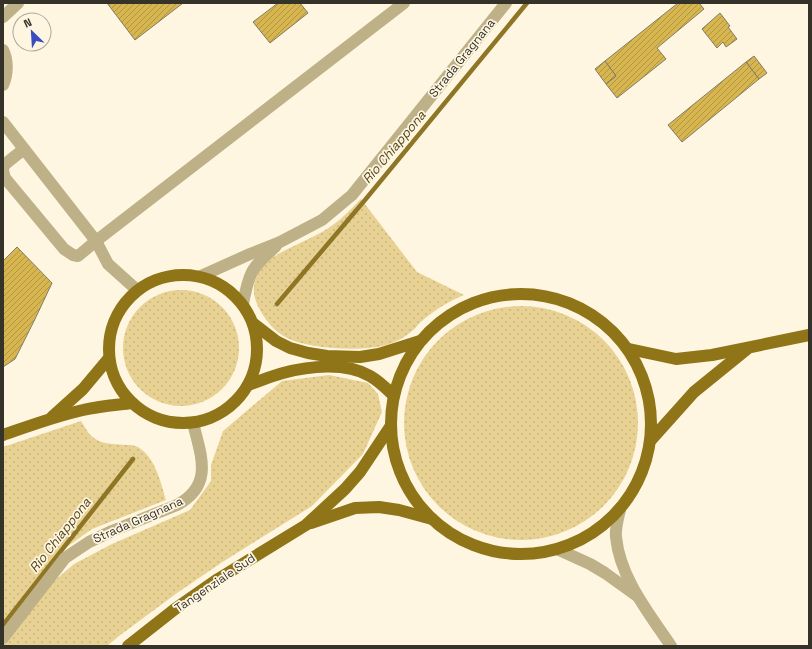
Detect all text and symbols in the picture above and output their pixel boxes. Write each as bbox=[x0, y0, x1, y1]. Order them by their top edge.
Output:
north arrow bbox=[12, 12, 52, 52]
text: N bbox=[21, 15, 34, 31]
street label: Strada Gragnana bbox=[425, 15, 499, 101]
water label: Rio Chiappona bbox=[359, 107, 430, 187]
street label: Strada Gragnana bbox=[91, 493, 186, 547]
water label: Rio Chiappona bbox=[26, 494, 95, 576]
street label: Tangenziale Sud bbox=[172, 550, 258, 616]

